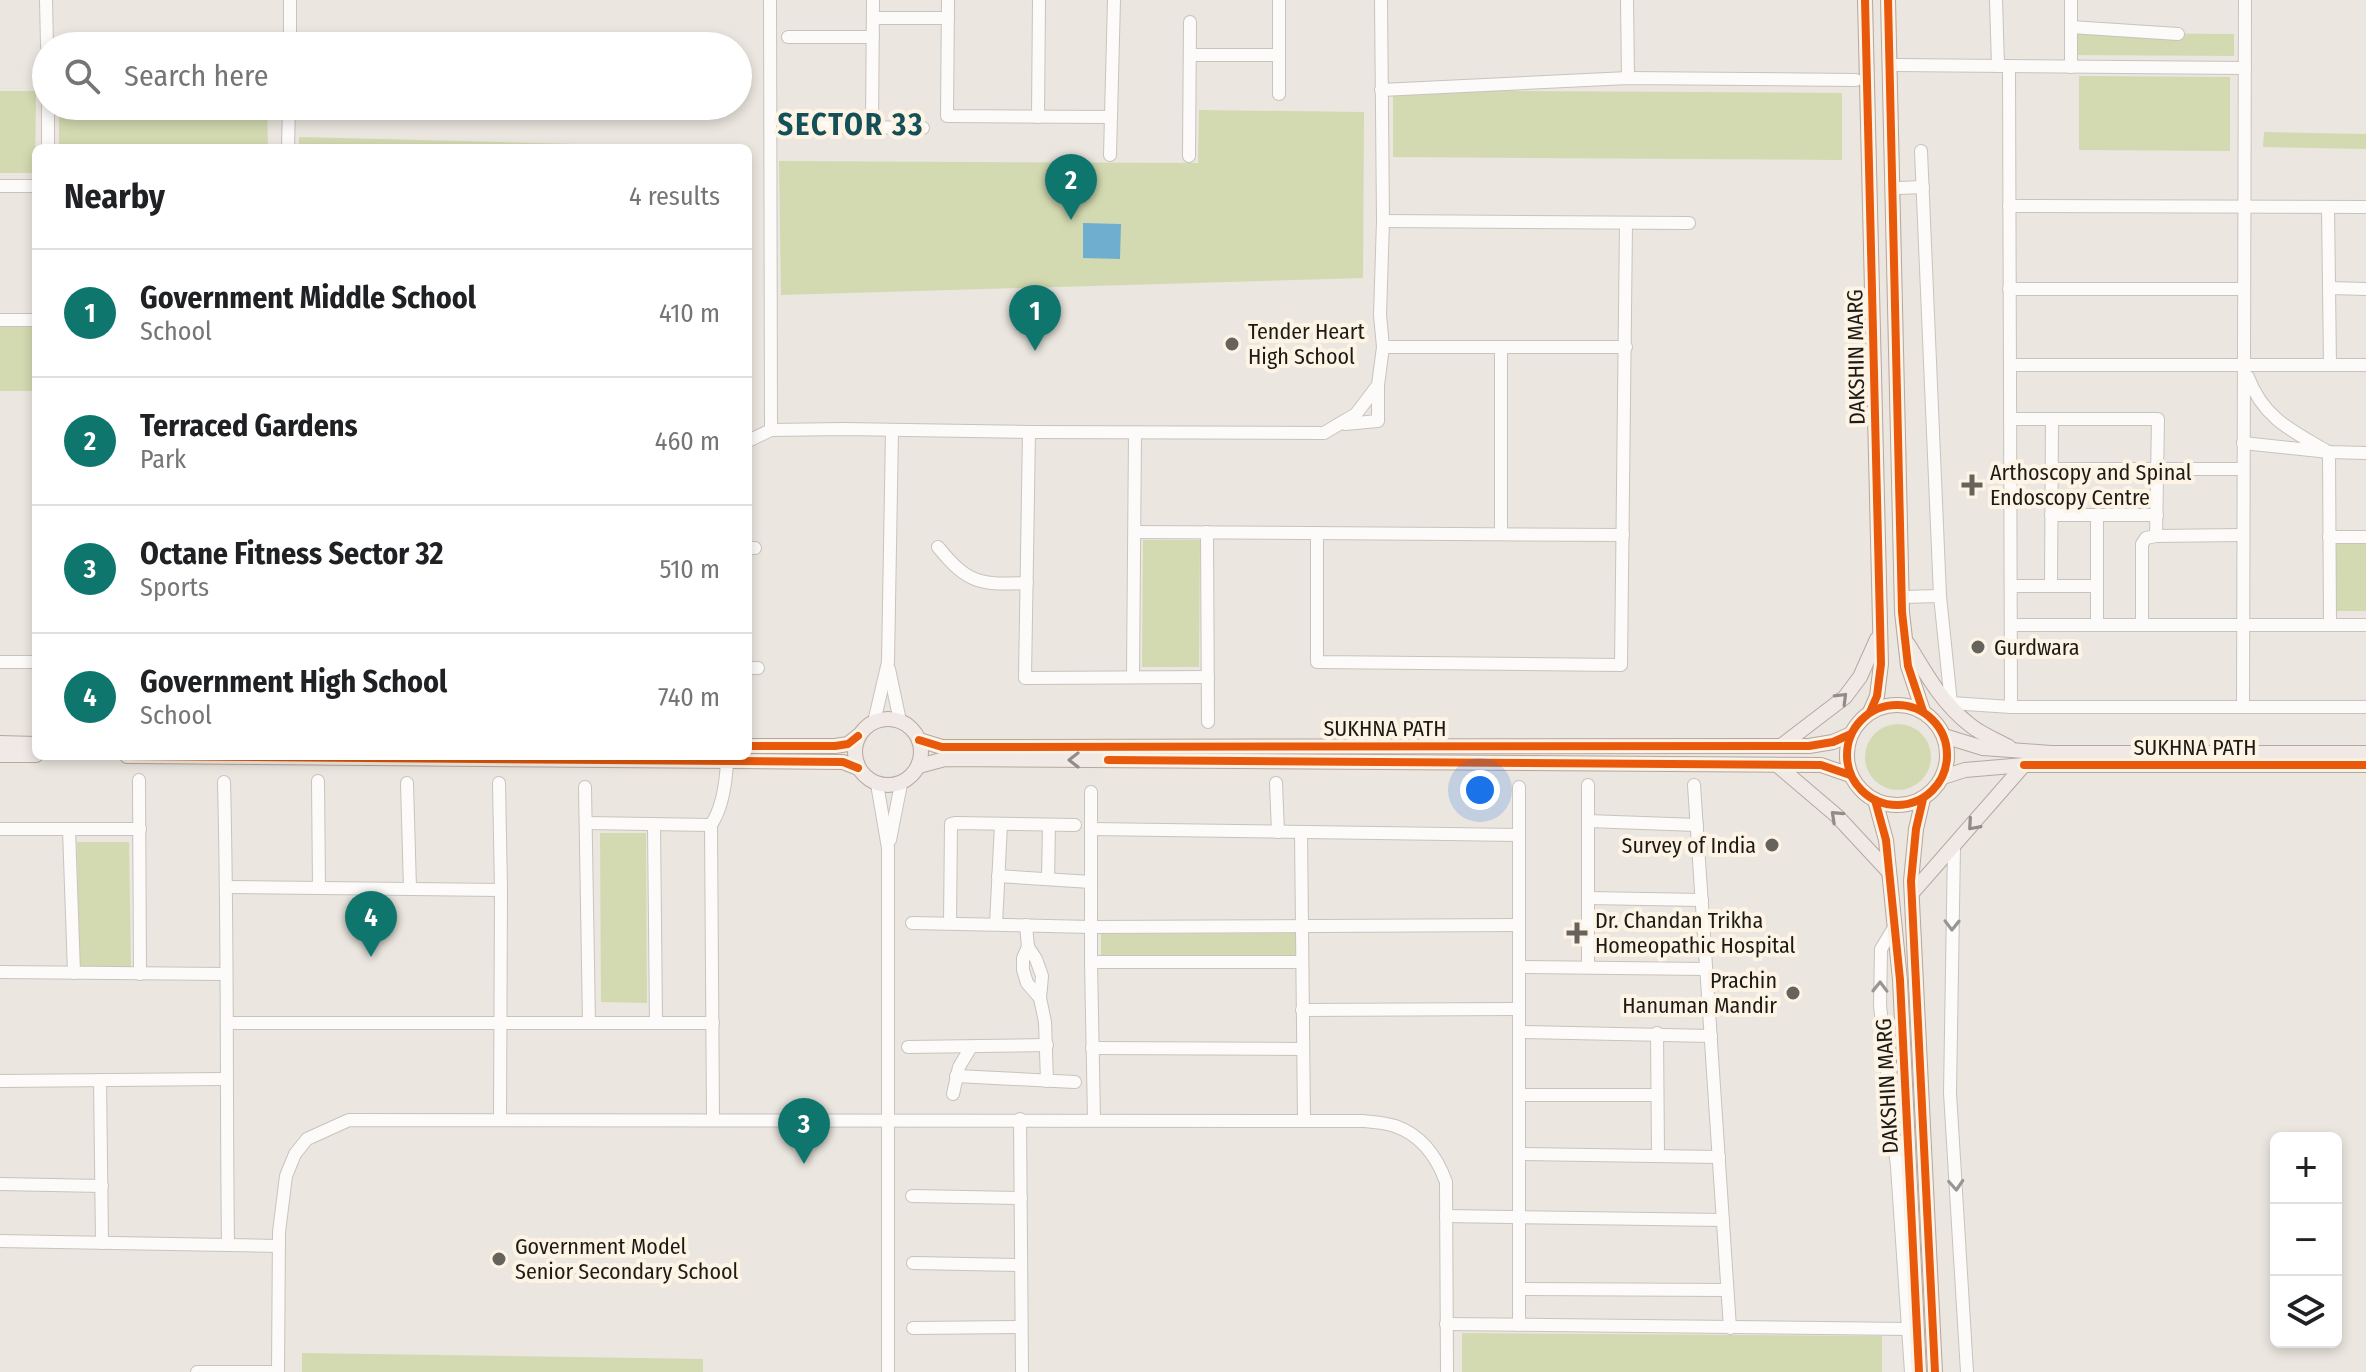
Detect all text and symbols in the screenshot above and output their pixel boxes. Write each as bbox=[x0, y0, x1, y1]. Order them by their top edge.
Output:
search box bbox=[32, 32, 752, 120]
icon: search bbox=[60, 54, 104, 98]
text: Search here bbox=[124, 58, 269, 94]
district label: SECTOR 33 bbox=[778, 107, 924, 143]
pin: 2 bbox=[1045, 154, 1097, 220]
text: Nearby bbox=[64, 176, 165, 217]
text: 4 results bbox=[629, 181, 720, 212]
text: Government Middle School bbox=[140, 280, 476, 316]
pin: 1 bbox=[1009, 285, 1061, 351]
street label: DAKSHIN MARG bbox=[1841, 289, 1871, 425]
text: 1 bbox=[85, 298, 96, 329]
text: 410 m bbox=[659, 298, 720, 329]
text: School bbox=[140, 316, 212, 347]
place label: Tender Heart High School bbox=[1248, 318, 1365, 370]
marker: Tender Heart High School bbox=[1223, 335, 1241, 353]
text: Terraced Gardens bbox=[140, 408, 358, 444]
text: 2 bbox=[84, 426, 96, 457]
text: 460 m bbox=[655, 426, 720, 457]
text: Park bbox=[140, 444, 186, 475]
place label: Arthoscopy and Spinal Endoscopy Centre bbox=[1990, 459, 2192, 511]
marker: Arthoscopy and Spinal Endoscopy Centre bbox=[1961, 474, 1983, 496]
text: Octane Fitness Sector 32 bbox=[140, 536, 443, 572]
text: 3 bbox=[84, 554, 96, 585]
text: 510 m bbox=[660, 554, 720, 585]
text: Sports bbox=[140, 572, 209, 603]
place label: Gurdwara bbox=[1994, 634, 2080, 661]
marker: Gurdwara bbox=[1969, 638, 1987, 656]
text: Government High School bbox=[140, 664, 447, 700]
text: 4 bbox=[83, 682, 97, 713]
text: 740 m bbox=[658, 682, 720, 713]
one-way arrow bbox=[1833, 693, 1847, 707]
text: School bbox=[140, 700, 212, 731]
street label: SUKHNA PATH bbox=[1323, 715, 1447, 742]
street label: SUKHNA PATH bbox=[2133, 734, 2257, 761]
one-way arrow bbox=[1067, 751, 1080, 769]
your location bbox=[1460, 770, 1500, 810]
one-way arrow bbox=[1830, 811, 1845, 825]
one-way arrow bbox=[1968, 815, 1983, 830]
place label: Survey of India bbox=[1621, 832, 1756, 859]
marker: Survey of India bbox=[1763, 836, 1781, 854]
pin: 4 bbox=[345, 891, 397, 957]
place label: Dr. Chandan Trikha Homeopathic Hospital bbox=[1595, 907, 1796, 959]
one-way arrow bbox=[1944, 919, 1961, 932]
marker: Dr. Chandan Trikha Homeopathic Hospital bbox=[1566, 922, 1588, 944]
place label: Prachin Hanuman Mandir bbox=[1622, 967, 1777, 1019]
one-way arrow bbox=[1871, 980, 1889, 993]
marker: Prachin Hanuman Mandir bbox=[1784, 984, 1802, 1002]
street label: DAKSHIN MARG bbox=[1870, 1018, 1904, 1154]
pin: 3 bbox=[778, 1098, 830, 1164]
map controls bbox=[2270, 1132, 2342, 1348]
button: + bbox=[2270, 1132, 2342, 1204]
one-way arrow bbox=[1947, 1179, 1964, 1192]
button: − bbox=[2270, 1204, 2342, 1276]
place label: Government Model Senior Secondary School bbox=[515, 1233, 739, 1285]
marker: Government Model Senior Secondary School bbox=[490, 1250, 508, 1268]
button: layers bbox=[2270, 1276, 2342, 1348]

